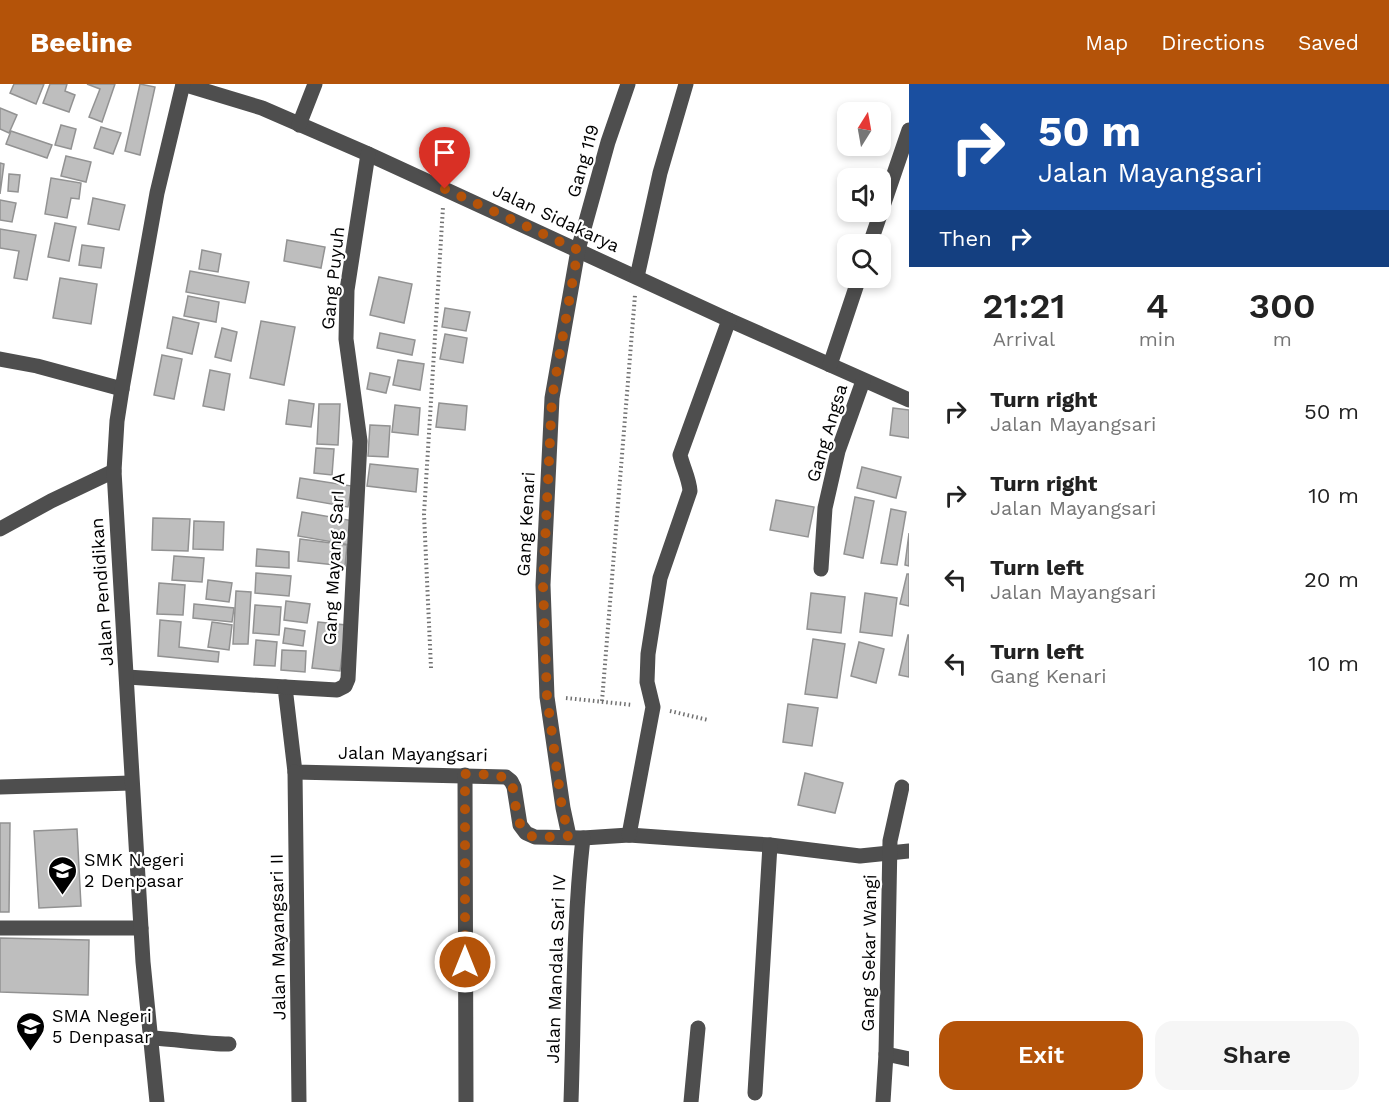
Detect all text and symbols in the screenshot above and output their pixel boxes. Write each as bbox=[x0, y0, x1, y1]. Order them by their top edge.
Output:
text: Beeline bbox=[30, 26, 132, 59]
text: Map bbox=[1085, 30, 1128, 55]
text: Directions bbox=[1161, 30, 1265, 55]
text: Saved bbox=[1298, 30, 1359, 55]
north arrow bbox=[837, 102, 891, 156]
map controls bbox=[837, 102, 891, 288]
text: 50 m bbox=[1038, 107, 1141, 156]
icon: right bbox=[939, 108, 1017, 186]
street label: Gang 119 bbox=[562, 122, 603, 200]
pin bbox=[419, 127, 470, 189]
icon: arrive bbox=[428, 136, 461, 169]
text: Jalan Mayangsari bbox=[1038, 157, 1263, 189]
button: sound bbox=[837, 168, 891, 222]
street label: Jalan Sidakarya bbox=[489, 179, 623, 256]
icon: right bbox=[1004, 222, 1037, 255]
street label: Gang Puyuh bbox=[317, 225, 348, 331]
text: Then bbox=[939, 226, 992, 251]
button: search bbox=[837, 234, 891, 288]
text: 21:21 bbox=[982, 285, 1066, 327]
text: 4 bbox=[1146, 285, 1169, 327]
text: 300 bbox=[1249, 285, 1316, 327]
text: Arrival bbox=[993, 327, 1055, 351]
text: min bbox=[1139, 327, 1176, 351]
text: m bbox=[1273, 327, 1292, 351]
street label: Gang Angsa bbox=[802, 381, 851, 485]
text: Turn right bbox=[990, 387, 1097, 412]
icon: right bbox=[939, 395, 972, 428]
text: 50 m bbox=[1304, 399, 1359, 424]
text: Jalan Mayangsari bbox=[990, 412, 1156, 436]
street label: Gang Kenari bbox=[512, 471, 539, 577]
text: Turn right bbox=[990, 471, 1097, 496]
street label: Gang Mayang SarI A bbox=[319, 472, 349, 646]
icon: right bbox=[939, 479, 972, 512]
text: 10 m bbox=[1308, 483, 1359, 508]
text: Jalan Mayangsari bbox=[990, 496, 1156, 520]
street label: Jalan Pendidikan bbox=[86, 517, 117, 667]
text: Turn left bbox=[990, 555, 1084, 580]
icon: left bbox=[939, 563, 972, 596]
text: 20 m bbox=[1304, 567, 1359, 592]
text: Jalan Mayangsari bbox=[990, 580, 1156, 604]
text: Turn left bbox=[990, 639, 1084, 664]
icon: left bbox=[939, 647, 972, 680]
text: 10 m bbox=[1308, 651, 1359, 676]
text: Gang Kenari bbox=[990, 664, 1107, 688]
street label: Jalan Mayangsari bbox=[338, 742, 488, 765]
place label: SMK Negeri 2 Denpasar bbox=[84, 849, 184, 891]
school or university icon: SMK Negeri 2 Denpasar bbox=[47, 854, 79, 896]
street label: Jalan Mayangsari II bbox=[266, 854, 289, 1020]
street label: Jalan Mandala Sari IV bbox=[542, 874, 569, 1064]
street label: Gang Sekar Wangi bbox=[857, 874, 880, 1032]
position arrow bbox=[433, 930, 497, 994]
place label: SMA Negeri 5 Denpasar bbox=[52, 1005, 152, 1047]
school or university icon: SMA Negeri 5 Denpasar bbox=[15, 1010, 47, 1052]
button: Exit bbox=[939, 1021, 1143, 1090]
button: Share bbox=[1155, 1021, 1359, 1090]

